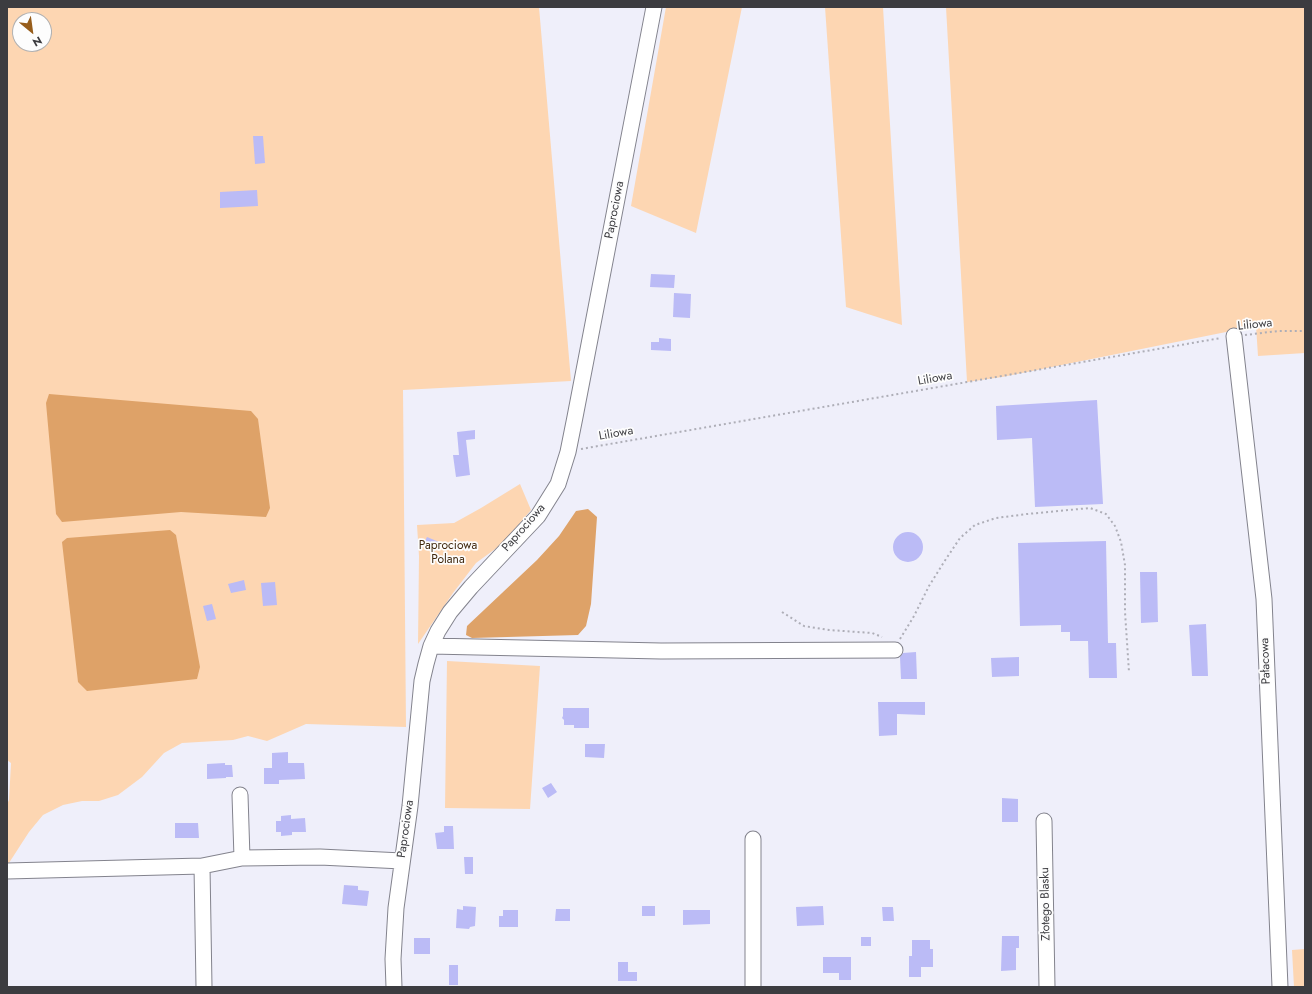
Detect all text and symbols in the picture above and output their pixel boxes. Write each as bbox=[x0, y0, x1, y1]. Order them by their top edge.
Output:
north arrow bbox=[12, 12, 52, 52]
text: N bbox=[30, 33, 45, 51]
street label: Paprociowa bbox=[602, 180, 628, 240]
street label: Liliowa bbox=[1237, 316, 1273, 334]
street label: Liliowa bbox=[917, 369, 953, 389]
street label: Liliowa bbox=[598, 424, 634, 444]
street label: Paprociowa bbox=[499, 501, 549, 555]
park label: Paprociowa Polana bbox=[419, 539, 477, 567]
street label: Pałacowa bbox=[1258, 637, 1274, 685]
street label: Paprociowa bbox=[395, 799, 417, 859]
street label: Złotego Blasku bbox=[1038, 867, 1054, 941]

